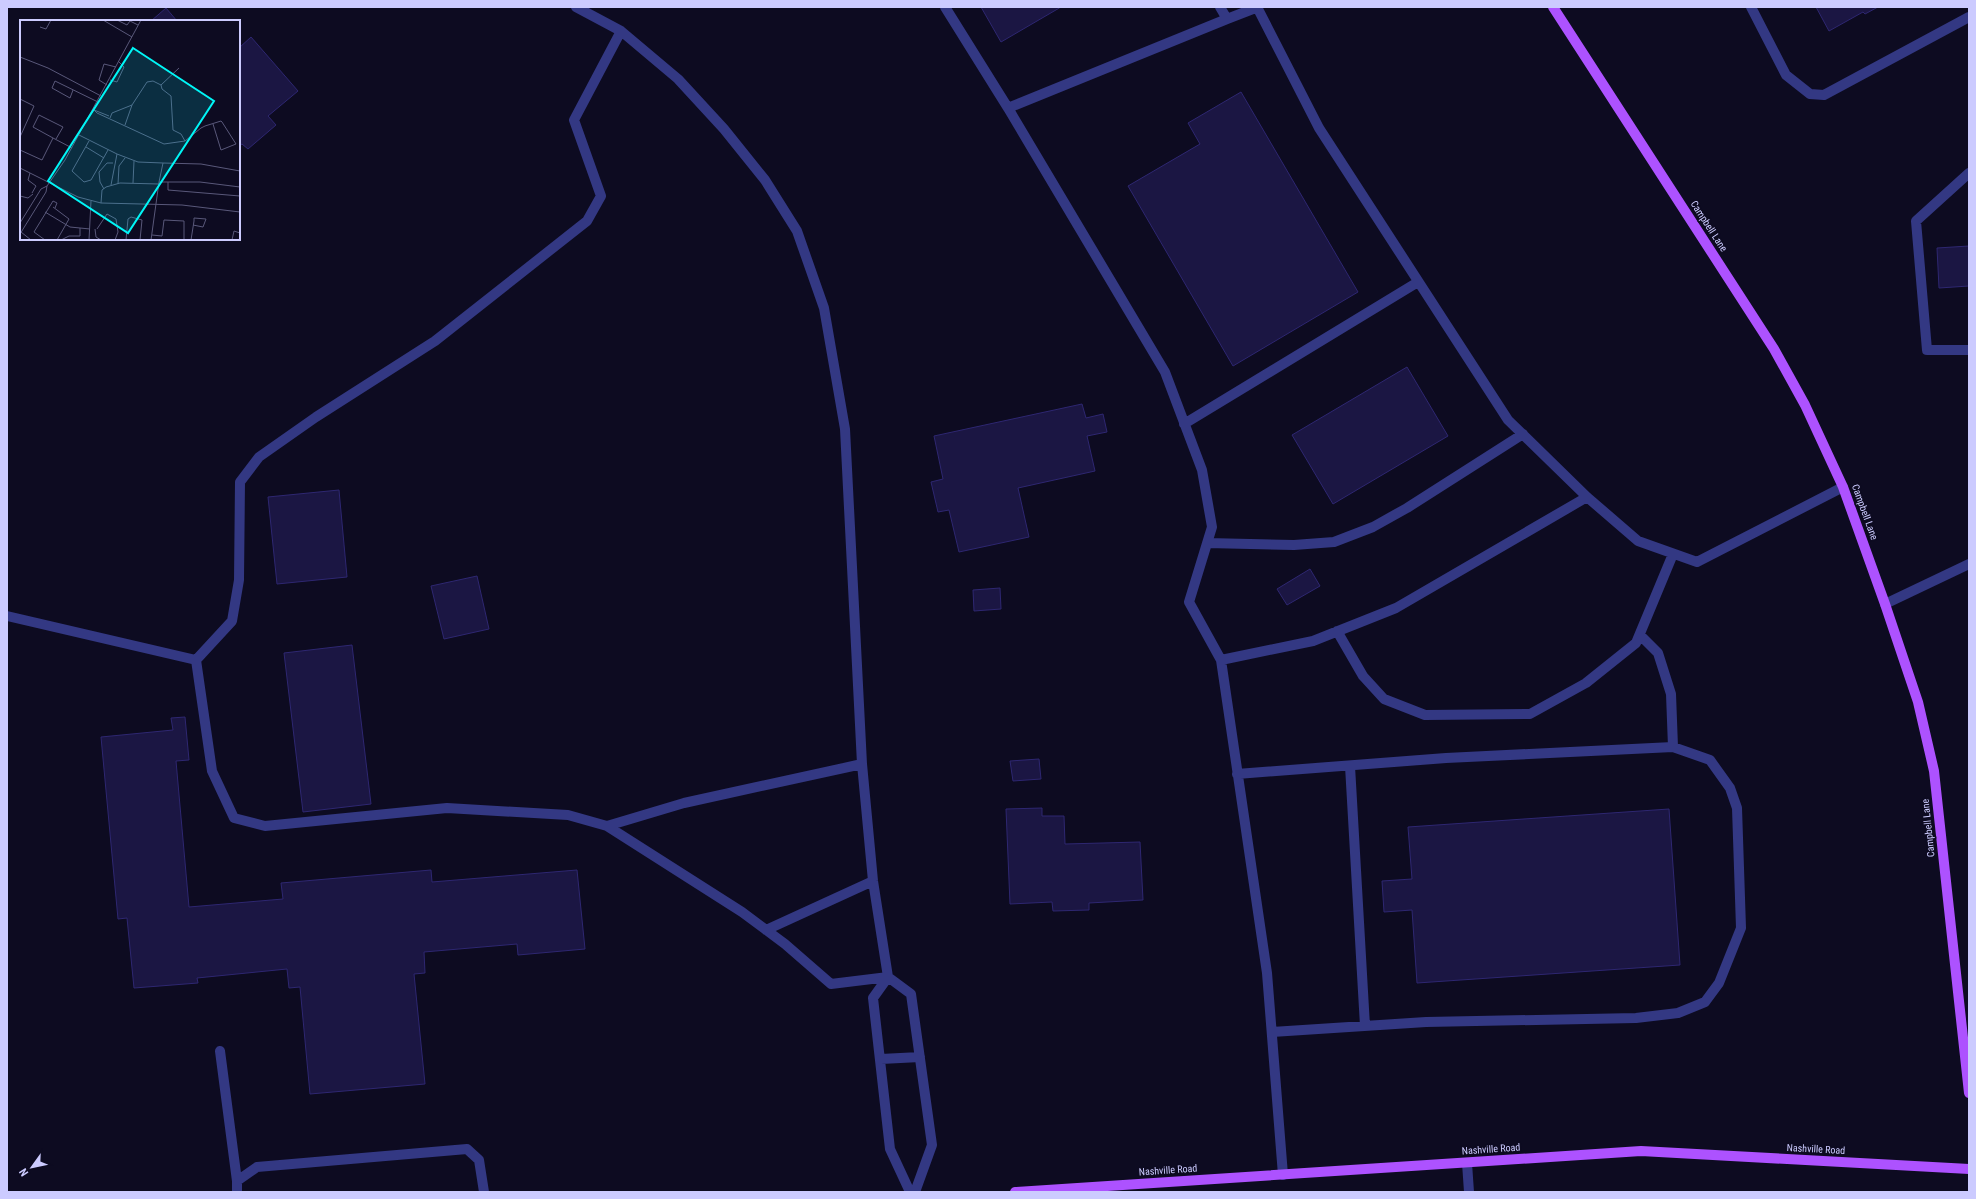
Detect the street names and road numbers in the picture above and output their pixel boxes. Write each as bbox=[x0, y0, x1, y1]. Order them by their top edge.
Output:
street label: Campbell Lane bbox=[1688, 198, 1730, 254]
street label: Campbell Lane bbox=[1850, 483, 1880, 542]
street label: Campbell Lane bbox=[1919, 798, 1937, 858]
street label: Nashville Road bbox=[1461, 1141, 1521, 1157]
street label: Nashville Road bbox=[1786, 1142, 1846, 1156]
street label: Nashville Road bbox=[1138, 1162, 1198, 1178]

